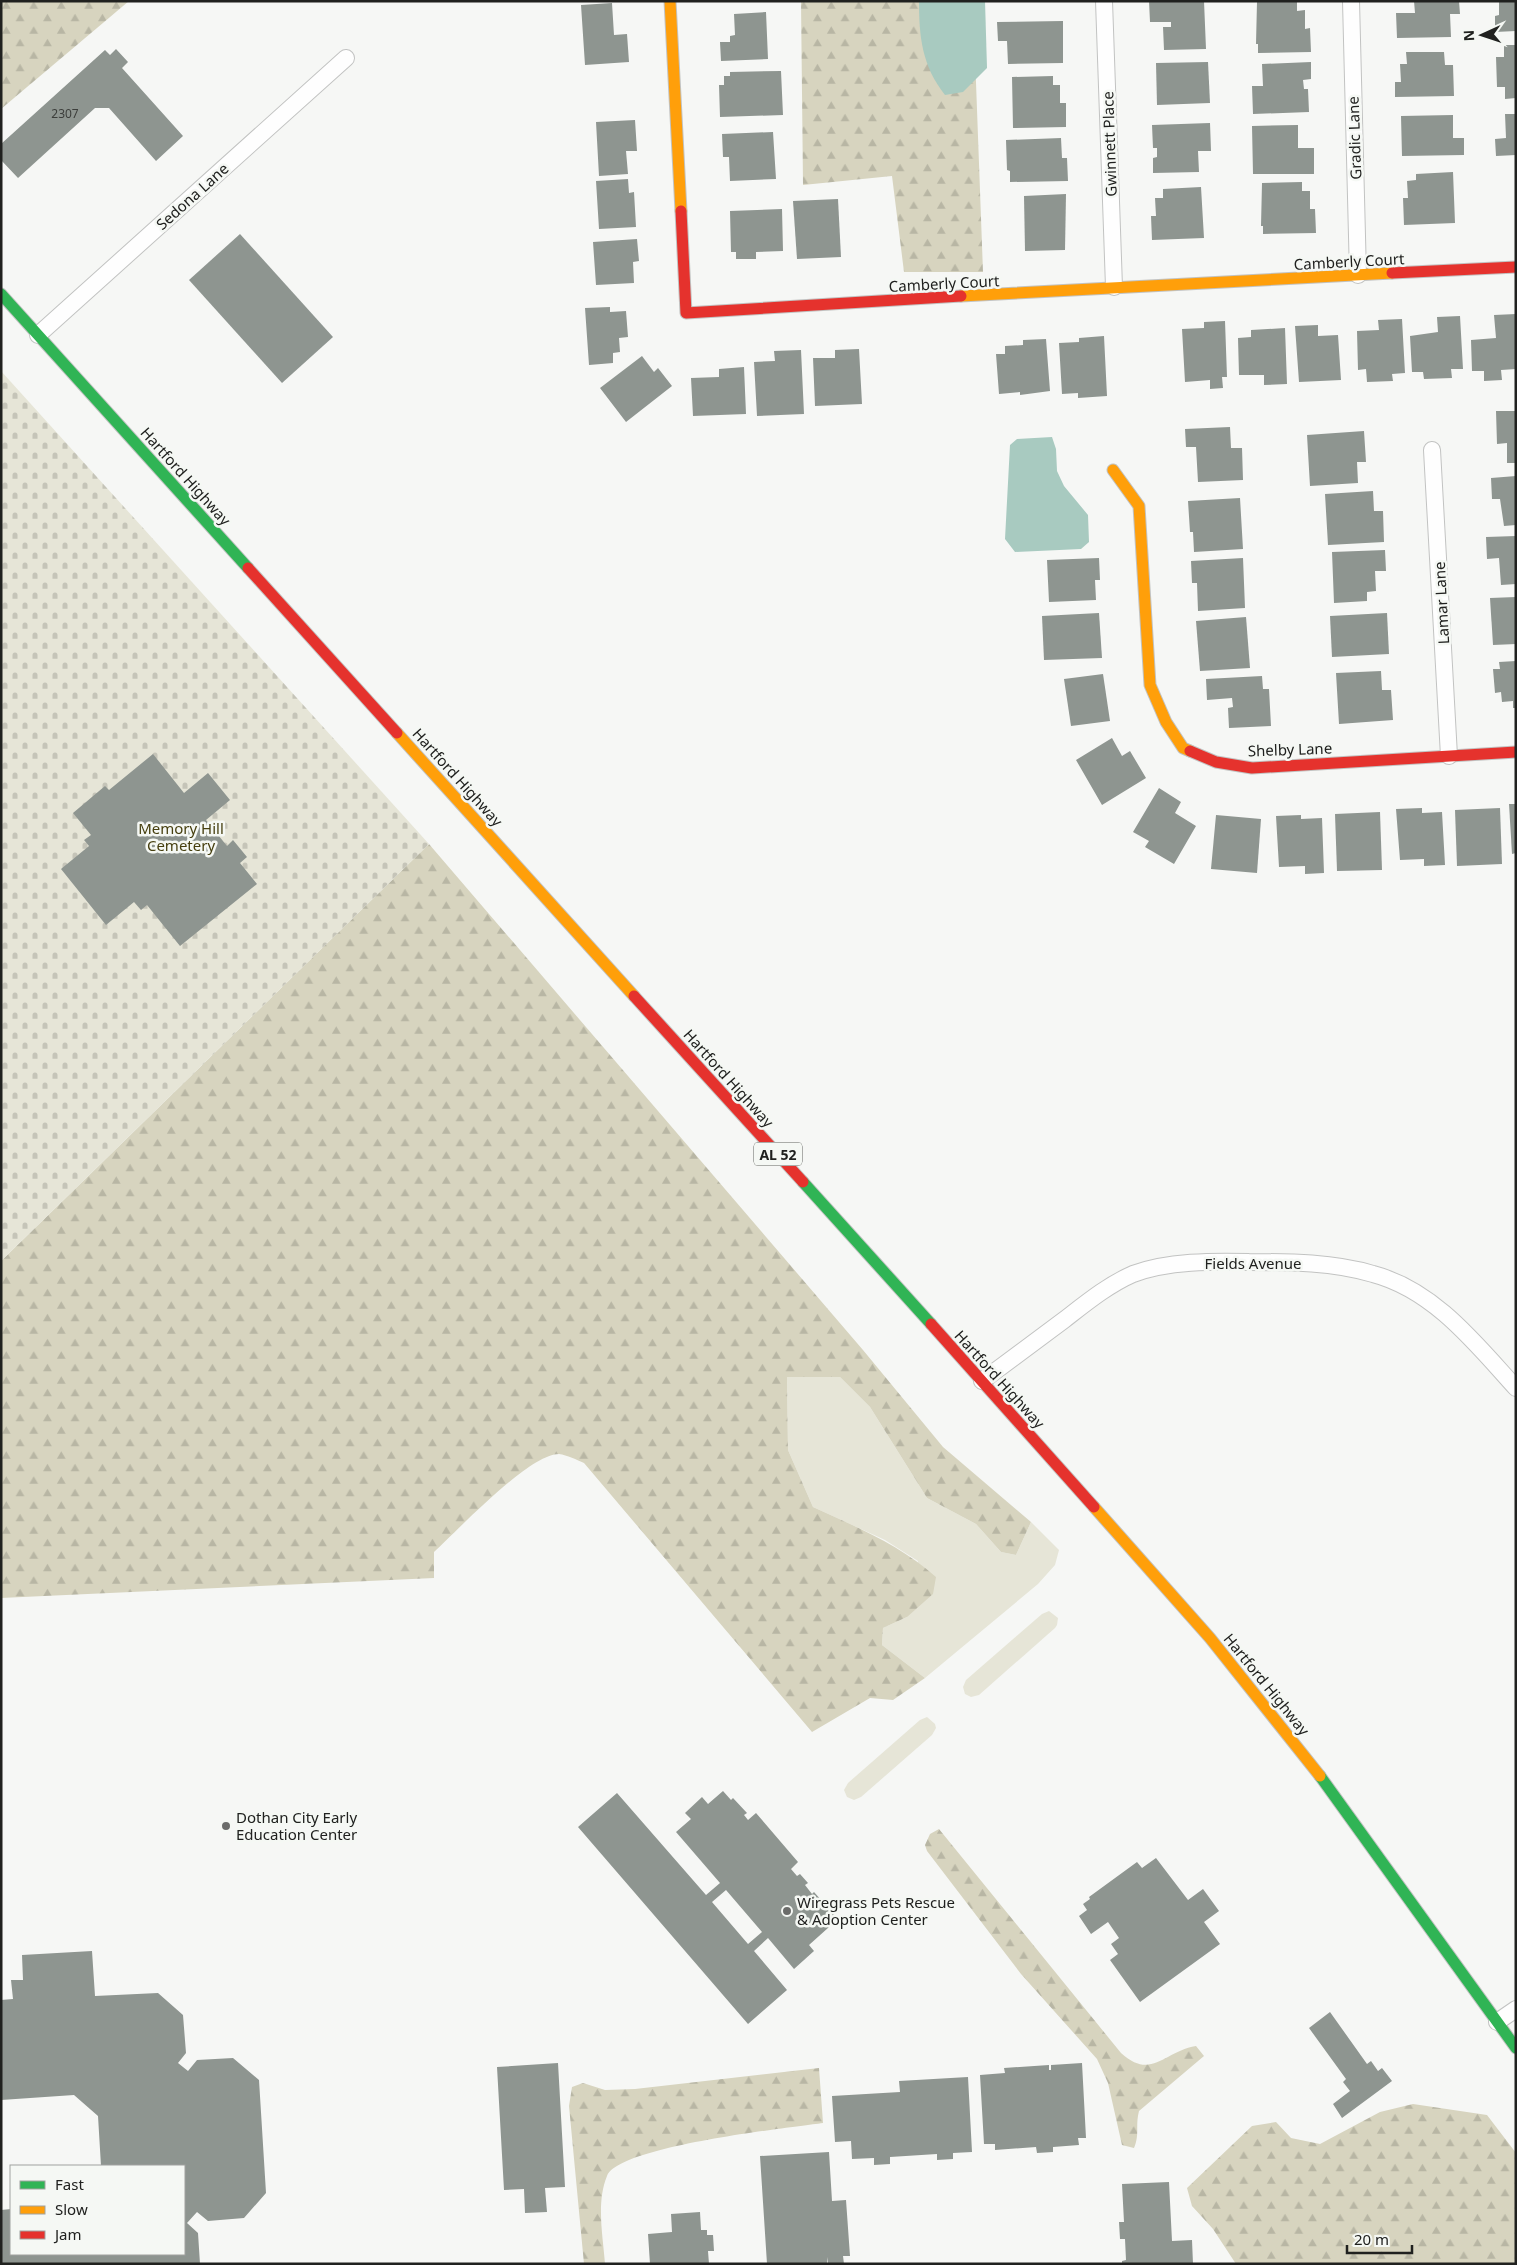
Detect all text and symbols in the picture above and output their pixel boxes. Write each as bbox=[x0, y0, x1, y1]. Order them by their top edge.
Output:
north arrow bbox=[1457, 10, 1507, 60]
text: N bbox=[1459, 30, 1478, 42]
street label: Gwinnett Place bbox=[1097, 91, 1121, 197]
street label: Gradic Lane bbox=[1343, 96, 1365, 180]
house number: 2307 bbox=[51, 105, 79, 122]
street label: Sedona Lane bbox=[152, 158, 232, 234]
street label: Camberly Court bbox=[1293, 248, 1405, 274]
street label: Camberly Court bbox=[888, 270, 1000, 296]
street label: Hartford Highway bbox=[137, 423, 236, 530]
street label: Lamar Lane bbox=[1429, 561, 1453, 645]
street label: Hartford Highway bbox=[409, 724, 508, 831]
street label: Shelby Lane bbox=[1248, 738, 1332, 760]
park label: Memory Hill Cemetery bbox=[138, 818, 224, 855]
street label: Hartford Highway bbox=[680, 1025, 779, 1132]
road number: AL 52 bbox=[754, 1142, 802, 1166]
street label: Fields Avenue bbox=[1205, 1253, 1301, 1273]
street label: Hartford Highway bbox=[951, 1326, 1050, 1433]
street label: Hartford Highway bbox=[1220, 1629, 1315, 1739]
place label: Dothan City Early Education Center bbox=[236, 1807, 357, 1844]
marker: Dothan City Early Education Center bbox=[220, 1820, 232, 1832]
place label: Wiregrass Pets Rescue & Adoption Center bbox=[797, 1892, 955, 1929]
marker: Wiregrass Pets Rescue & Adoption Center bbox=[781, 1905, 793, 1917]
legend bbox=[10, 2165, 185, 2255]
text: Fast bbox=[55, 2174, 84, 2194]
text: Slow bbox=[55, 2199, 88, 2219]
scale bar bbox=[1347, 2222, 1412, 2254]
text: Jam bbox=[53, 2224, 82, 2244]
text: 20 m bbox=[1354, 2229, 1389, 2249]

